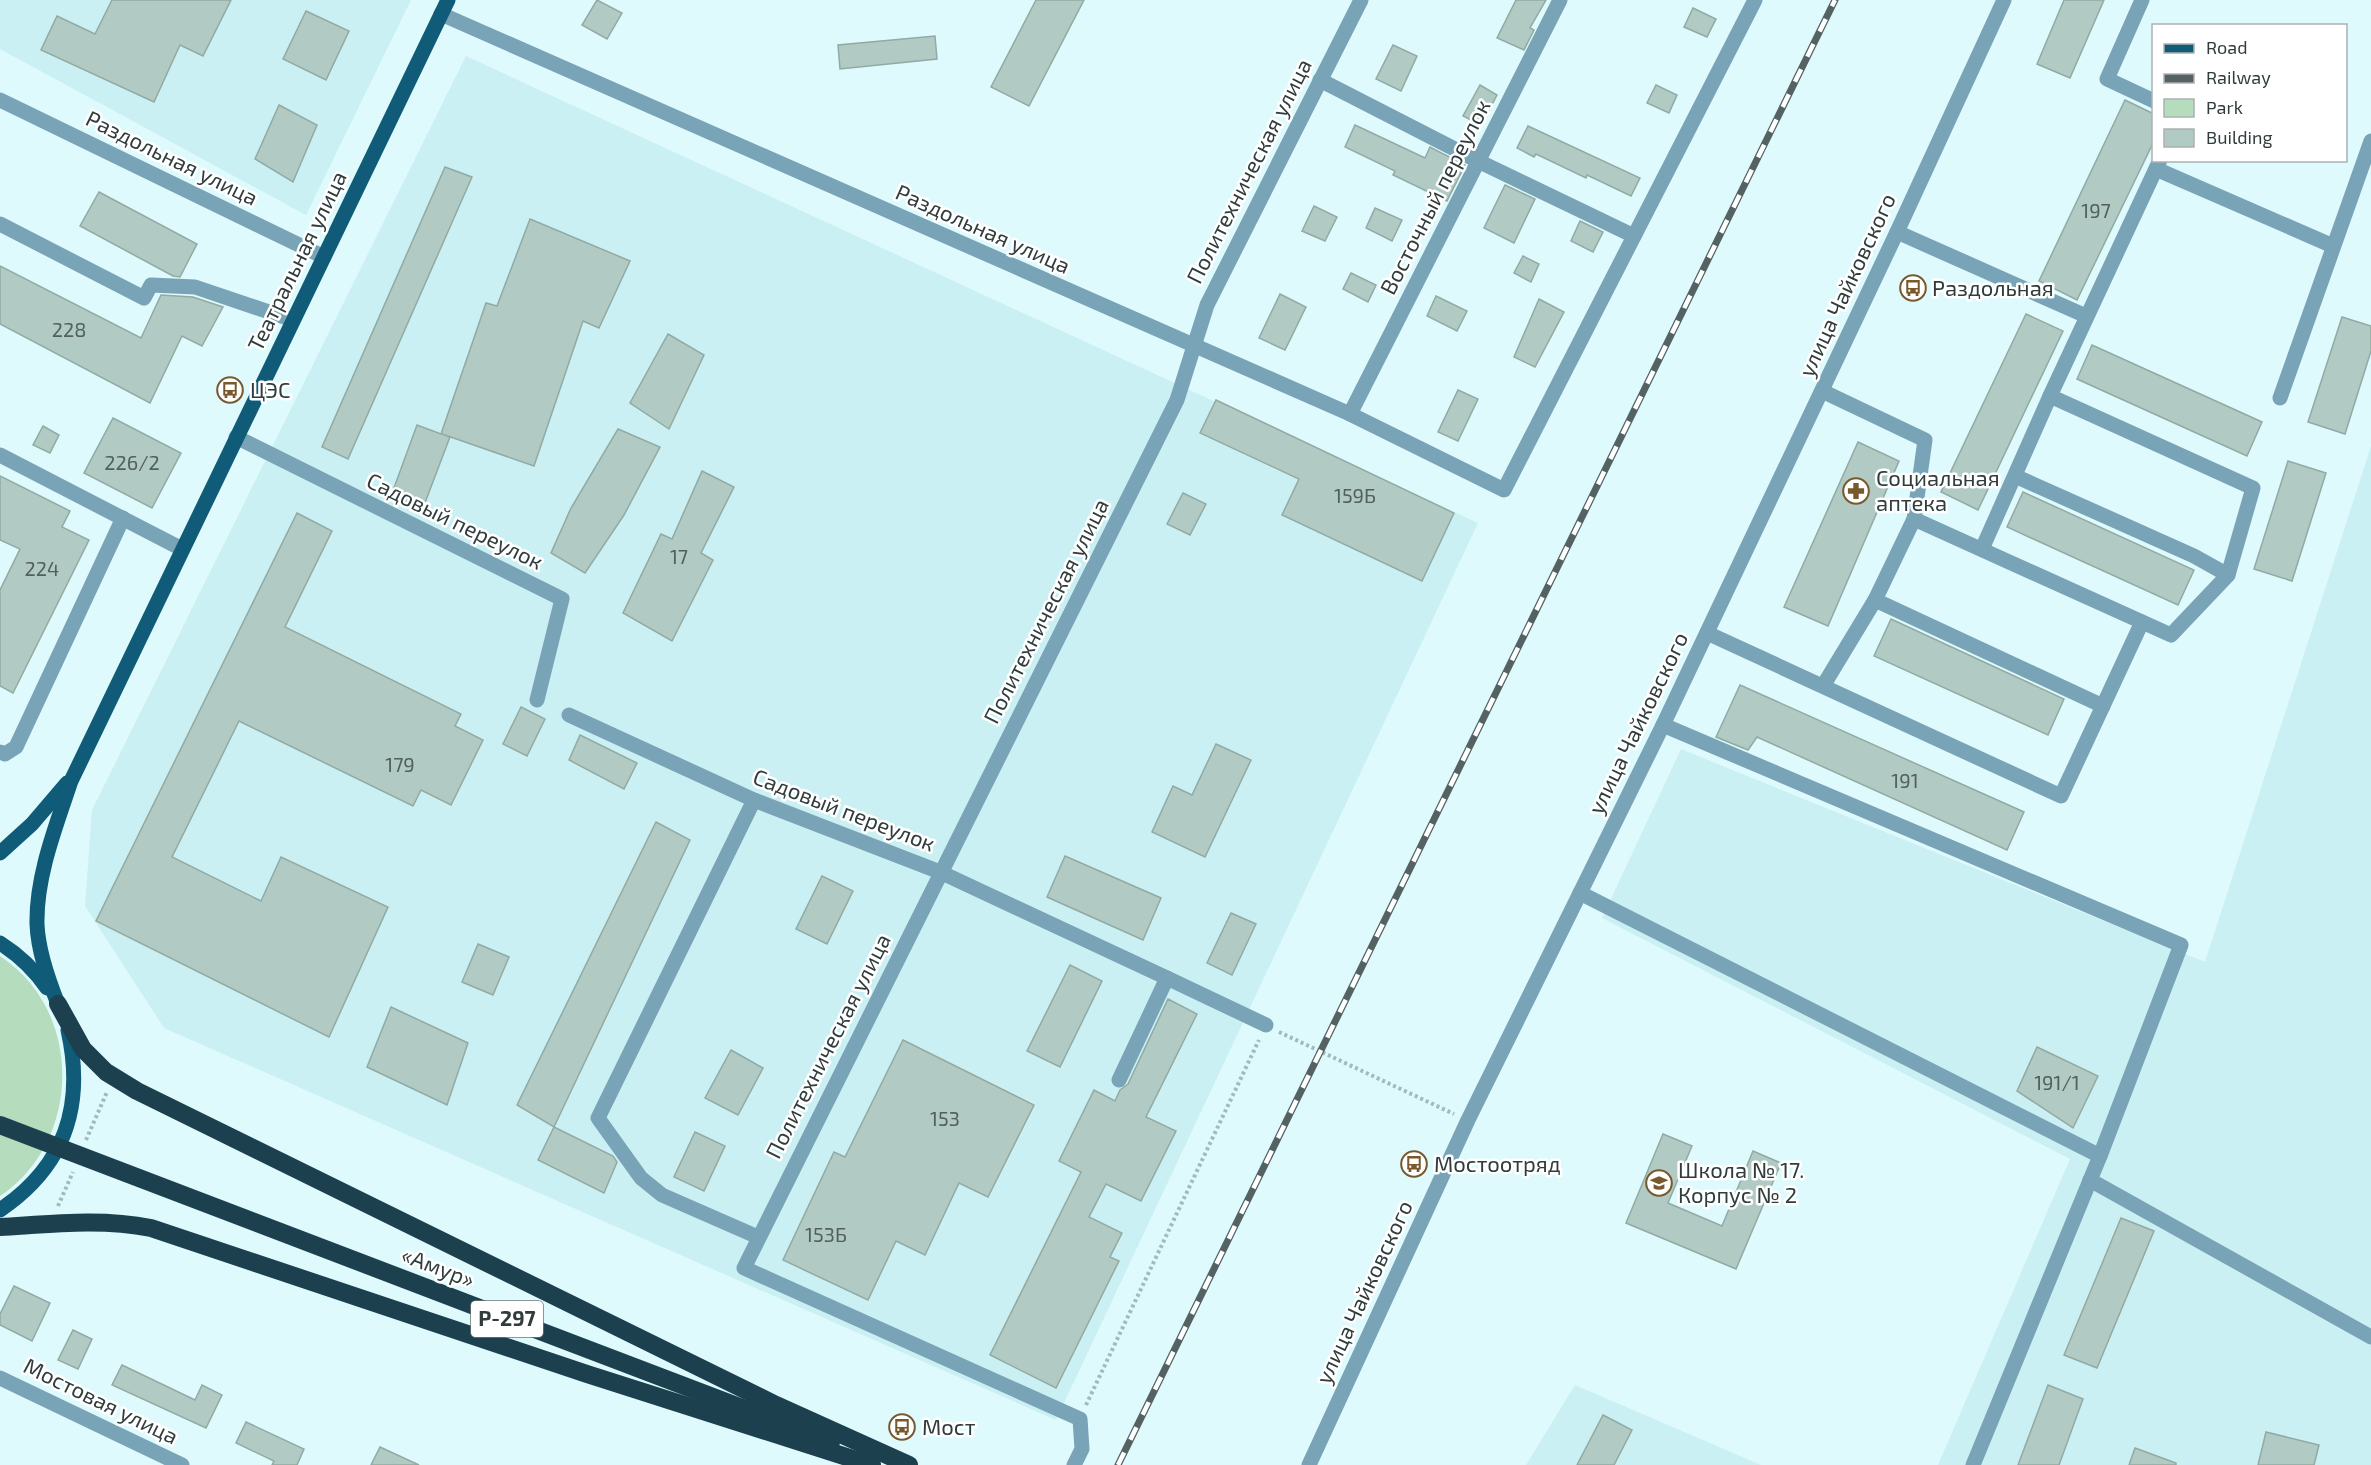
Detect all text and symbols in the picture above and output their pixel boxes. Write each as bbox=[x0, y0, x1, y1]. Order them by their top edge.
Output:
legend bbox=[2152, 24, 2347, 162]
text: Road bbox=[2206, 36, 2247, 58]
street label: Политехническая улица bbox=[1180, 54, 1317, 288]
text: Railway bbox=[2206, 66, 2271, 88]
street label: Восточный переулок bbox=[1374, 95, 1496, 299]
text: Park bbox=[2206, 96, 2243, 118]
street label: Раздольная улица bbox=[82, 104, 263, 211]
text: Building bbox=[2206, 126, 2273, 148]
street label: Театральная улица bbox=[241, 166, 352, 355]
street label: Раздольная улица bbox=[892, 178, 1075, 279]
street label: улица Чайковского bbox=[1792, 189, 1901, 381]
house number: 197 bbox=[2081, 198, 2111, 222]
bus stop icon: Раздольная bbox=[1898, 273, 1928, 303]
place label: Раздольная bbox=[1932, 274, 2054, 300]
house number: 228 bbox=[52, 317, 86, 341]
bus stop icon: ЦЭС bbox=[215, 375, 245, 405]
place label: ЦЭС bbox=[250, 376, 290, 402]
house number: 226/2 bbox=[104, 450, 160, 474]
place label: Социальная аптека bbox=[1876, 464, 2000, 515]
street label: Садовый переулок bbox=[363, 466, 548, 575]
pharmacy icon: Социальная аптека bbox=[1841, 476, 1871, 506]
house number: 159Б bbox=[1334, 483, 1376, 507]
street label: Политехническая улица bbox=[977, 494, 1114, 728]
house number: 17 bbox=[670, 544, 688, 568]
house number: 224 bbox=[25, 556, 59, 580]
street label: улица Чайковского bbox=[1582, 627, 1693, 818]
house number: 179 bbox=[385, 752, 415, 776]
street label: Садовый переулок bbox=[749, 762, 939, 857]
house number: 191 bbox=[1891, 768, 1919, 792]
street label: Политехническая улица bbox=[759, 929, 896, 1163]
house number: 191/1 bbox=[2034, 1070, 2080, 1094]
house number: 153 bbox=[930, 1106, 960, 1130]
bus stop icon: Мостоотряд bbox=[1399, 1149, 1429, 1179]
place label: Мостоотряд bbox=[1434, 1150, 1561, 1176]
place label: Школа № 17. Корпус № 2 bbox=[1678, 1156, 1804, 1208]
school or university icon: Школа № 17. Корпус № 2 bbox=[1644, 1168, 1674, 1198]
street label: улица Чайковского bbox=[1309, 1196, 1418, 1388]
house number: 153Б bbox=[805, 1222, 847, 1246]
street label: «Амур» bbox=[398, 1240, 479, 1293]
road number: Р-297 bbox=[471, 1301, 543, 1337]
street label: Мостовая улица bbox=[20, 1351, 183, 1450]
bus stop icon: Мост bbox=[887, 1412, 917, 1442]
place label: Мост bbox=[922, 1413, 976, 1439]

